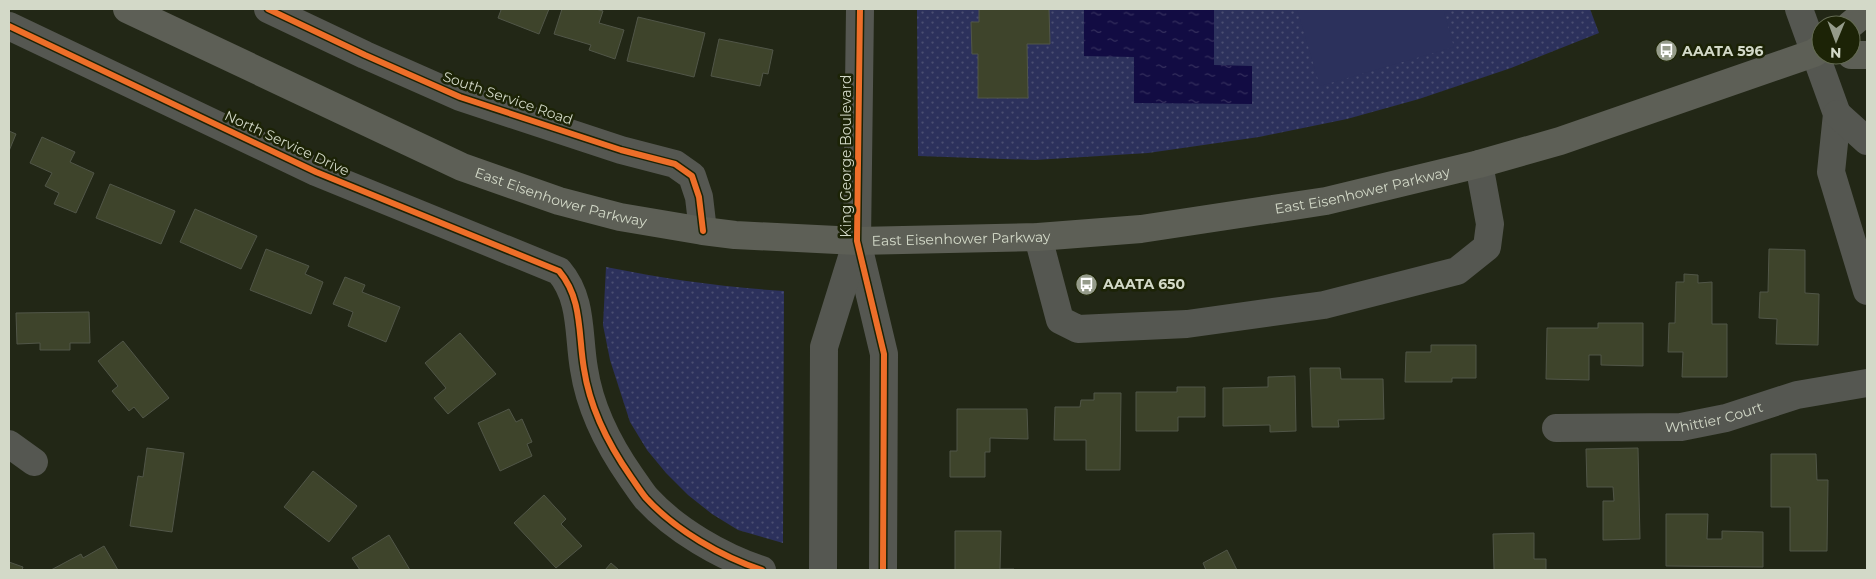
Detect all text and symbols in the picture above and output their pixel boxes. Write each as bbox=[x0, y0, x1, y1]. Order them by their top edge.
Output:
north arrow bbox=[1811, 15, 1861, 65]
bus stop icon: AAATA 596 bbox=[1654, 39, 1678, 63]
place label: AAATA 596 bbox=[1681, 42, 1763, 60]
text: N bbox=[1830, 44, 1842, 62]
street label: South Service Road bbox=[441, 67, 575, 129]
street label: King George Boulevard bbox=[837, 75, 855, 237]
street label: North Service Drive bbox=[222, 106, 352, 180]
street label: East Eisenhower Parkway bbox=[1274, 162, 1452, 218]
street label: East Eisenhower Parkway bbox=[472, 163, 649, 230]
street label: East Eisenhower Parkway bbox=[872, 227, 1052, 250]
bus stop icon: AAATA 650 bbox=[1075, 272, 1099, 296]
place label: AAATA 650 bbox=[1102, 275, 1185, 293]
street label: Whittier Court bbox=[1665, 398, 1766, 436]

